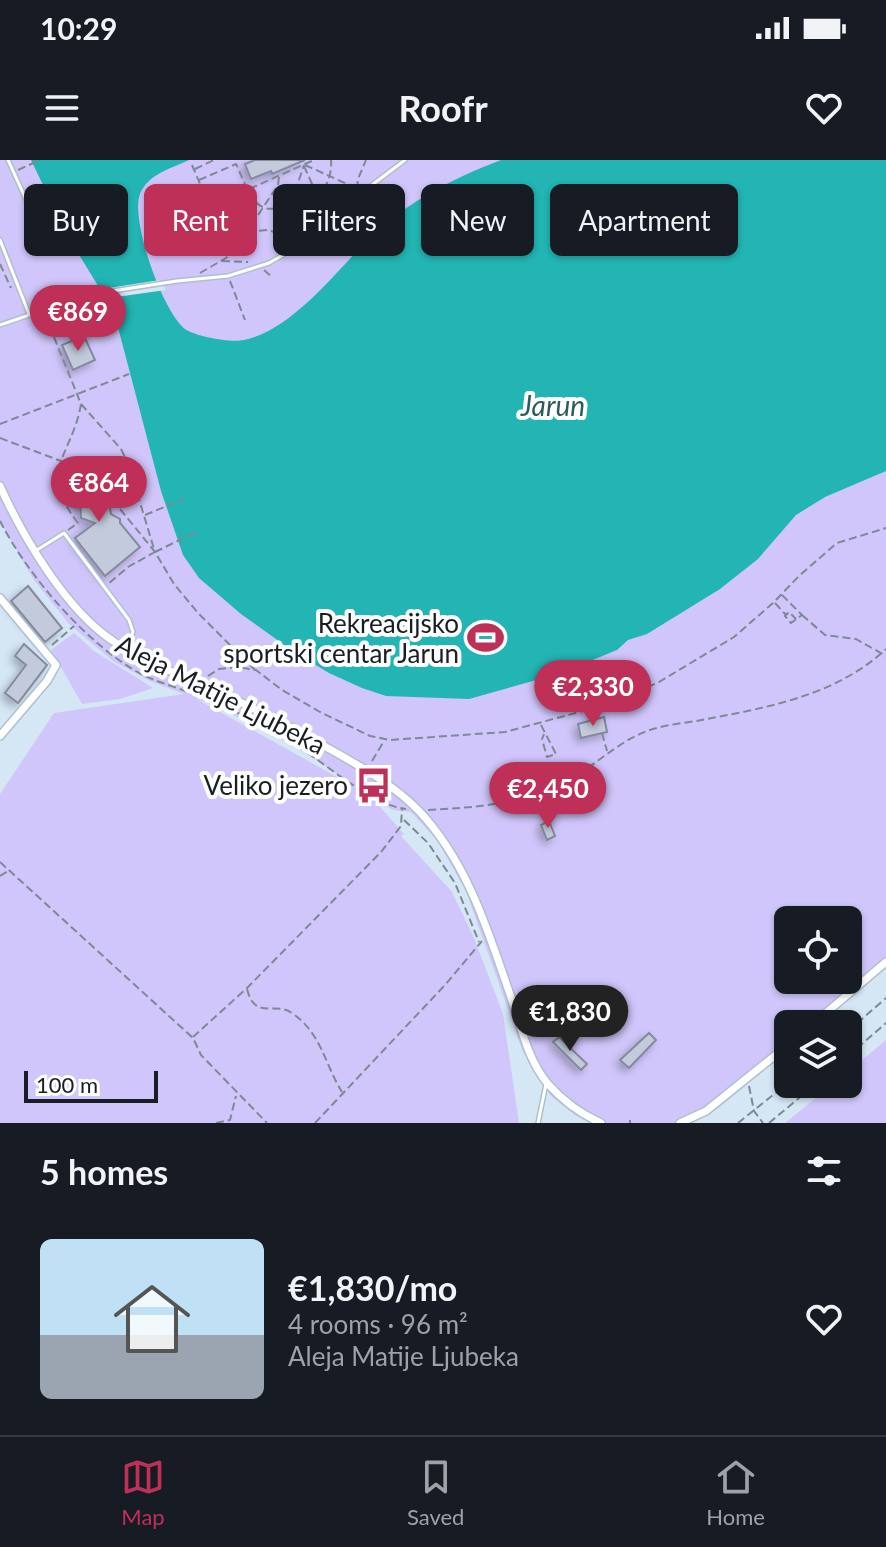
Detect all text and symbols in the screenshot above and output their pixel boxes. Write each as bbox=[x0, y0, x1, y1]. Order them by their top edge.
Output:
text: 10:29 bbox=[40, 10, 117, 46]
icon: menu bbox=[40, 86, 84, 130]
text: Roofr bbox=[398, 86, 488, 130]
icon: heart bbox=[802, 86, 846, 130]
chip: Buy bbox=[24, 184, 128, 256]
chip: Rent bbox=[144, 184, 257, 256]
chip: Filters bbox=[273, 184, 405, 256]
chip: New bbox=[421, 184, 534, 256]
chip: Apartment bbox=[550, 184, 738, 256]
pin: €869 bbox=[31, 285, 125, 353]
text: €869 bbox=[48, 295, 108, 327]
water label: Jarun bbox=[520, 388, 585, 422]
pin: €864 bbox=[52, 456, 146, 524]
text: €864 bbox=[69, 466, 129, 498]
place label: Rekreacijsko sportski centar Jarun bbox=[223, 607, 459, 669]
sports icon: Rekreacijsko sportski centar Jarun bbox=[466, 619, 504, 657]
street label: Aleja Matije Ljubeka bbox=[111, 627, 331, 761]
pin: €2,330 bbox=[528, 660, 658, 728]
text: €2,330 bbox=[552, 670, 634, 702]
pin: €2,450 bbox=[483, 762, 613, 830]
bus stop icon: Veliko jezero bbox=[355, 766, 393, 804]
place label: Veliko jezero bbox=[204, 769, 348, 801]
text: €2,450 bbox=[507, 772, 589, 804]
map controls bbox=[774, 906, 862, 1098]
button: locate bbox=[774, 906, 862, 994]
pin: €1,830 bbox=[505, 985, 635, 1053]
text: €1,830 bbox=[529, 995, 611, 1027]
button: layers bbox=[774, 1010, 862, 1098]
scale bar bbox=[24, 1067, 158, 1103]
text: 100 m bbox=[36, 1071, 98, 1098]
icon: filters bbox=[802, 1149, 846, 1193]
text: 5 homes bbox=[40, 1151, 168, 1192]
text: €1,830/mo bbox=[288, 1267, 457, 1308]
icon: home bbox=[104, 1271, 200, 1367]
icon: heart bbox=[802, 1297, 846, 1341]
text: 4 rooms · 96 m² bbox=[288, 1308, 468, 1340]
text: Aleja Matije Ljubeka bbox=[288, 1340, 519, 1372]
tab: Map bbox=[121, 1455, 165, 1530]
tab: Saved bbox=[407, 1455, 464, 1530]
tab: Home bbox=[706, 1455, 765, 1530]

